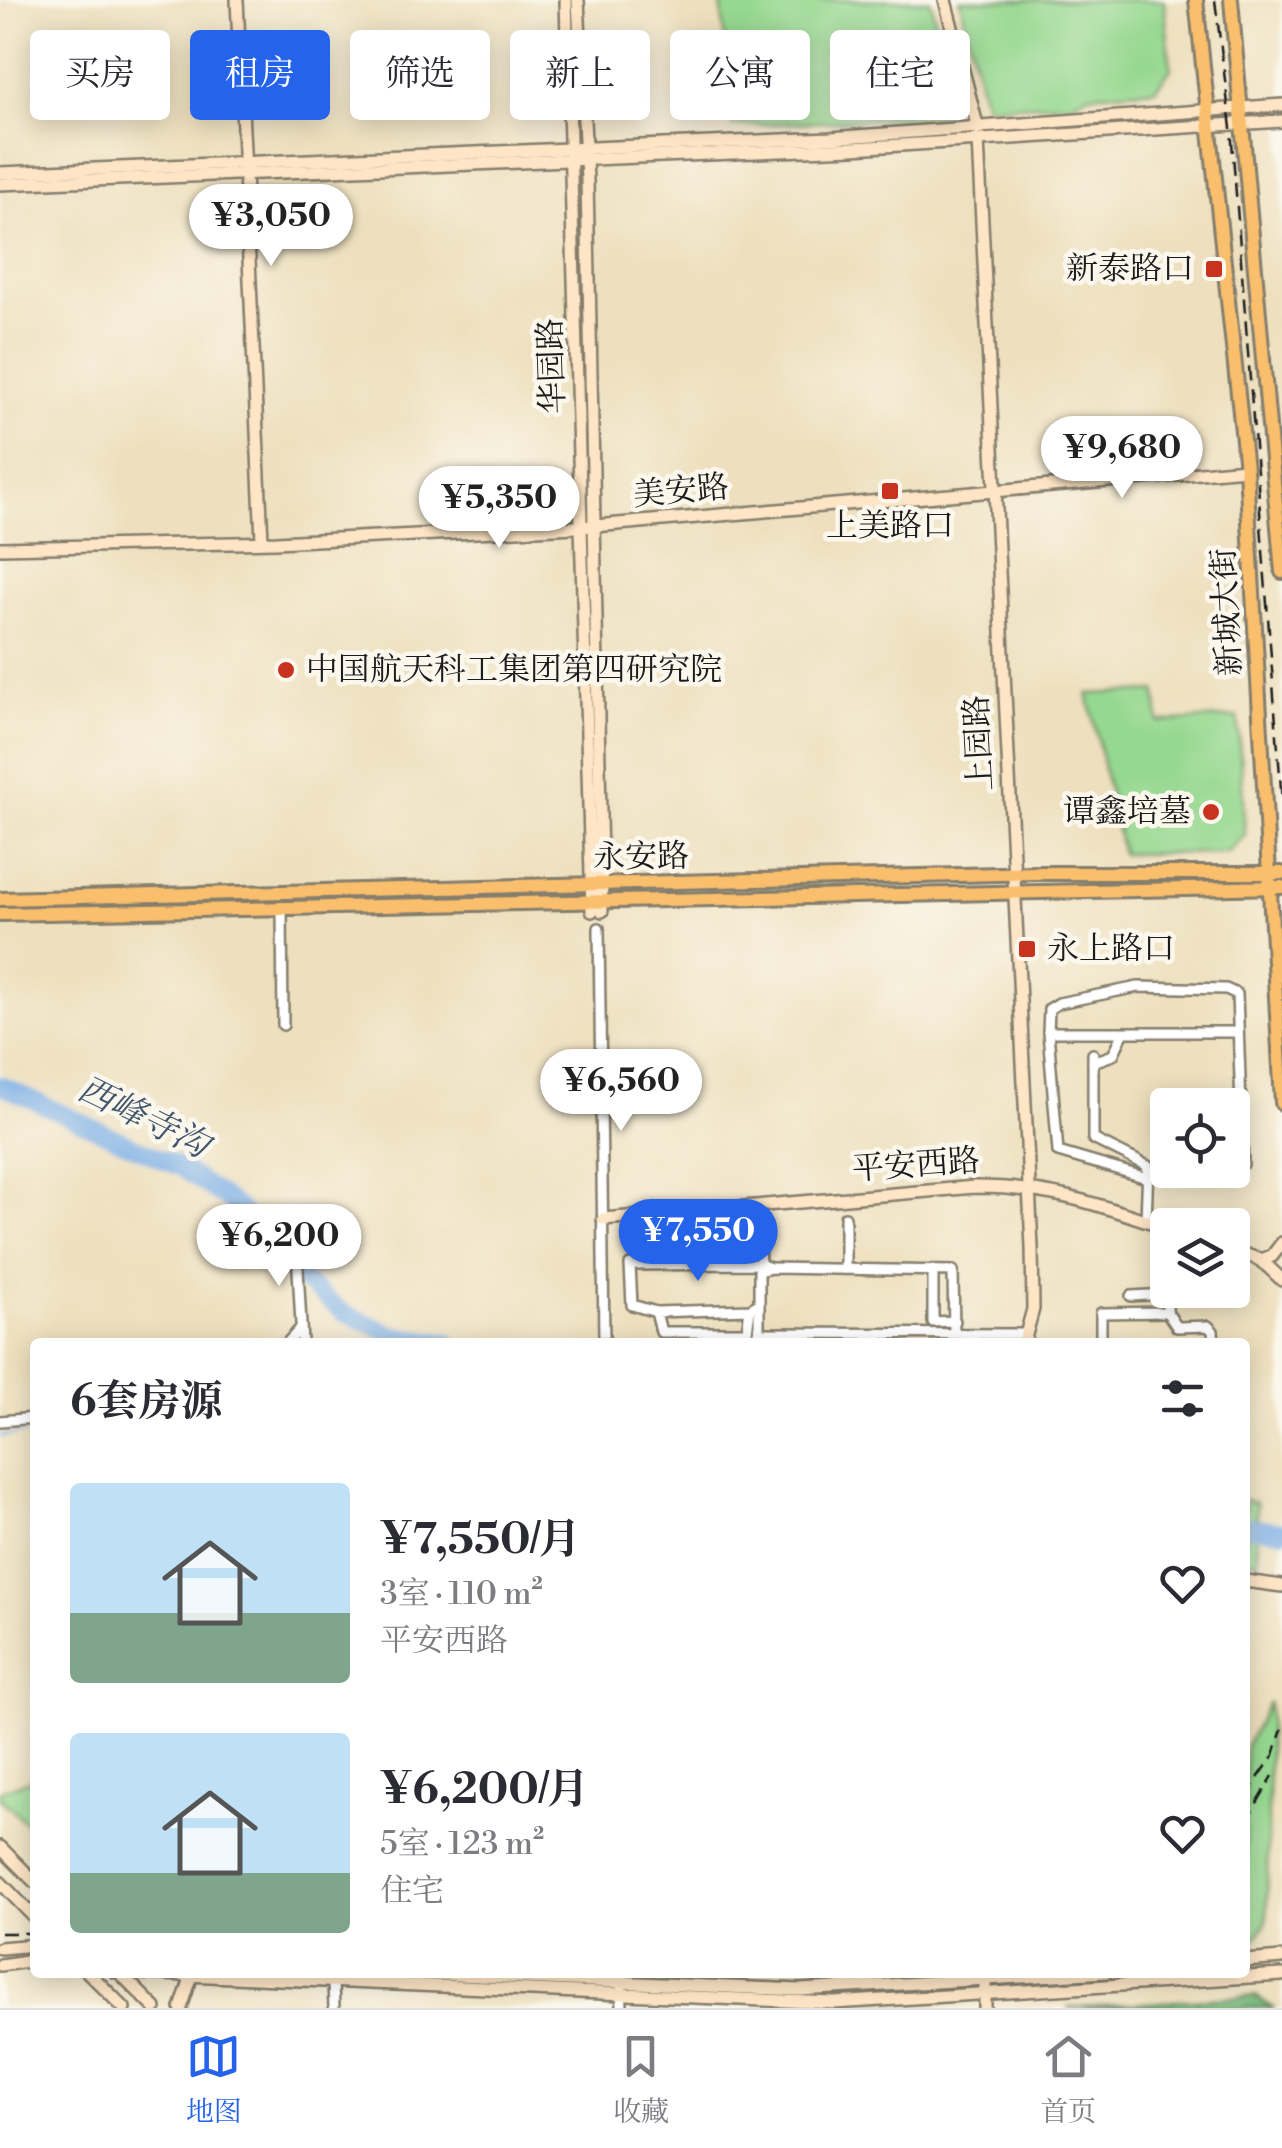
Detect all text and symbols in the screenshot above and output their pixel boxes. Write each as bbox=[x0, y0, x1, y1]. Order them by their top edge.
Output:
chip: 买房 bbox=[30, 30, 170, 120]
chip: 租房 bbox=[190, 30, 330, 120]
chip: 筛选 bbox=[350, 30, 490, 120]
chip: 新上 bbox=[510, 30, 650, 120]
chip: 公寓 bbox=[670, 30, 810, 120]
chip: 住宅 bbox=[830, 30, 970, 120]
pin: ¥3,050 bbox=[190, 184, 352, 269]
text: ¥3,050 bbox=[211, 196, 331, 236]
place label: 新泰路口 bbox=[1066, 249, 1194, 289]
marker: 新泰路口 bbox=[1203, 258, 1225, 280]
street label: 华园路 bbox=[530, 317, 574, 415]
pin: ¥9,680 bbox=[1041, 416, 1203, 501]
text: ¥9,680 bbox=[1063, 428, 1181, 468]
pin: ¥5,350 bbox=[418, 466, 580, 551]
street label: 美安路 bbox=[631, 467, 731, 515]
text: ¥5,350 bbox=[441, 478, 557, 518]
marker: 上美路口 bbox=[879, 480, 901, 502]
place label: 上美路口 bbox=[826, 506, 954, 546]
street label: 新城大街 bbox=[1204, 547, 1250, 677]
place label: 中国航天科工集团第四研究院 bbox=[306, 650, 722, 690]
marker: 中国航天科工集团第四研究院 bbox=[275, 659, 297, 681]
street label: 上园路 bbox=[957, 694, 1001, 792]
place label: 谭鑫培墓 bbox=[1063, 792, 1191, 832]
marker: 谭鑫培墓 bbox=[1200, 801, 1222, 823]
street label: 永安路 bbox=[593, 836, 689, 878]
place label: 永上路口 bbox=[1047, 929, 1175, 969]
marker: 永上路口 bbox=[1016, 938, 1038, 960]
pin: ¥6,560 bbox=[540, 1049, 702, 1134]
text: ¥6,560 bbox=[562, 1061, 680, 1101]
water label: 西峰寺沟 bbox=[71, 1068, 220, 1170]
map controls bbox=[1150, 1088, 1250, 1308]
button: locate bbox=[1150, 1088, 1250, 1188]
street label: 平安西路 bbox=[851, 1141, 981, 1189]
pin: ¥7,550 bbox=[617, 1199, 779, 1284]
pin: ¥6,200 bbox=[198, 1204, 360, 1289]
button: layers bbox=[1150, 1208, 1250, 1308]
text: ¥7,550 bbox=[641, 1211, 755, 1251]
text: ¥6,200 bbox=[218, 1216, 340, 1256]
icon: filters bbox=[1155, 1371, 1210, 1426]
text: 6套房源 bbox=[70, 1376, 222, 1429]
text: ¥7,550/月 bbox=[380, 1514, 580, 1567]
icon: home bbox=[150, 1523, 270, 1643]
icon: heart bbox=[1155, 1556, 1210, 1611]
text: 3室 · 110 m² bbox=[380, 1574, 543, 1614]
text: 平安西路 bbox=[380, 1621, 508, 1661]
text: ¥6,200/月 bbox=[380, 1764, 589, 1817]
icon: home bbox=[150, 1773, 270, 1893]
icon: heart bbox=[1155, 1806, 1210, 1861]
text: 5室 · 123 m² bbox=[380, 1824, 544, 1864]
text: 住宅 bbox=[380, 1871, 444, 1911]
tab: 地图 bbox=[186, 2029, 242, 2130]
tab: 收藏 bbox=[613, 2029, 669, 2130]
tab: 首页 bbox=[1040, 2029, 1096, 2130]

